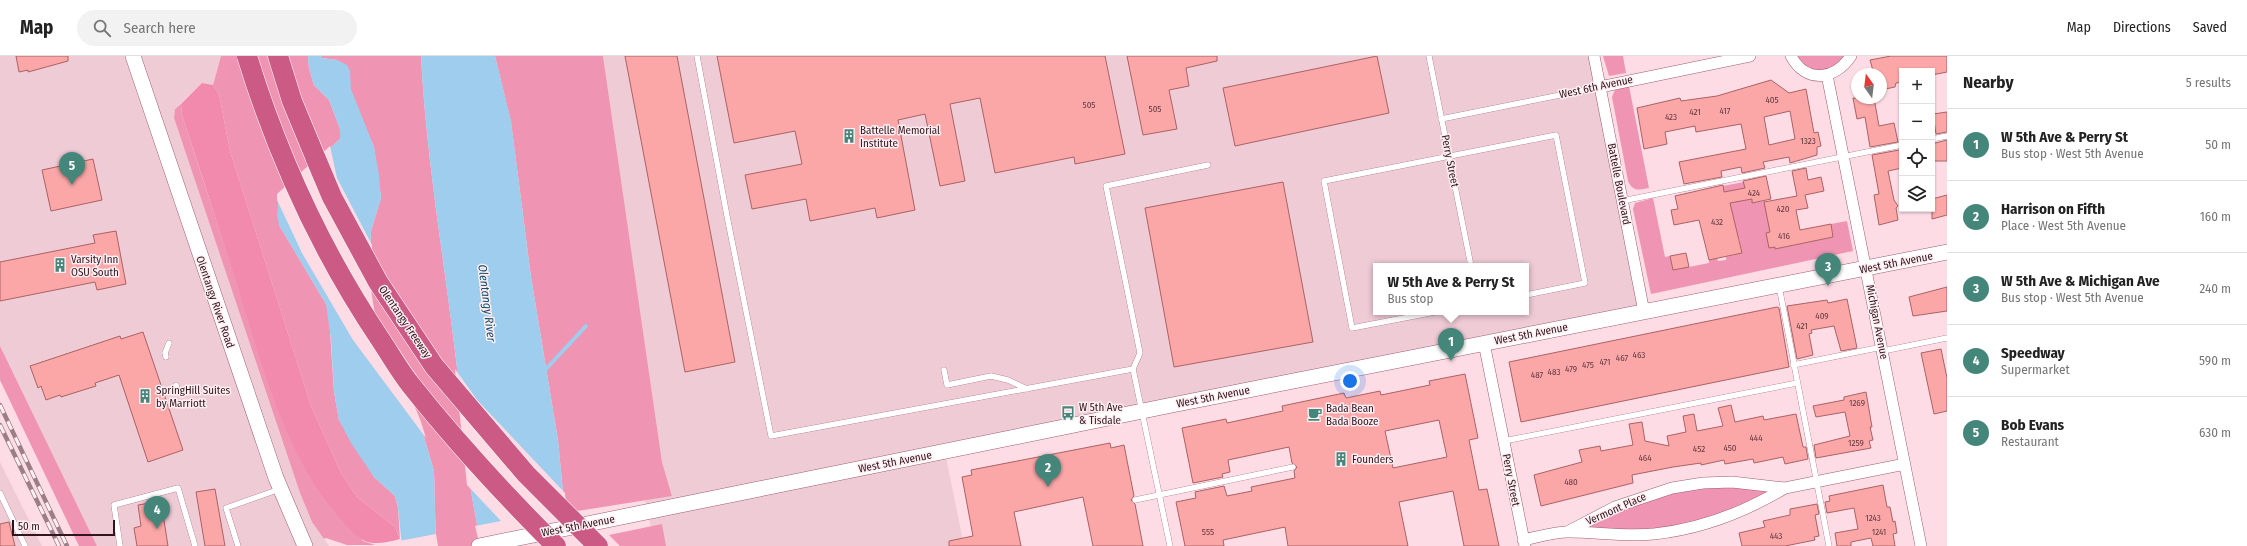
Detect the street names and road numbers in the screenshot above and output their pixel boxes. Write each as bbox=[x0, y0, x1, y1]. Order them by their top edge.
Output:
street label: West 6th Avenue bbox=[1558, 73, 1634, 101]
street label: Perry Street bbox=[1439, 134, 1462, 189]
street label: Battelle Boulevard bbox=[1605, 142, 1633, 226]
street label: West 5th Avenue bbox=[1858, 250, 1934, 276]
street label: Olentangy River Road bbox=[193, 254, 237, 350]
street label: Olentangy Freeway bbox=[376, 283, 434, 361]
street label: Michigan Avenue bbox=[1863, 284, 1891, 360]
street label: West 5th Avenue bbox=[1493, 321, 1569, 347]
street label: West 5th Avenue bbox=[1175, 384, 1251, 410]
street label: West 5th Avenue bbox=[857, 449, 933, 475]
street label: Perry Street bbox=[1500, 453, 1523, 508]
street label: Vermont Place bbox=[1584, 490, 1648, 528]
street label: West 5th Avenue bbox=[540, 513, 616, 539]

